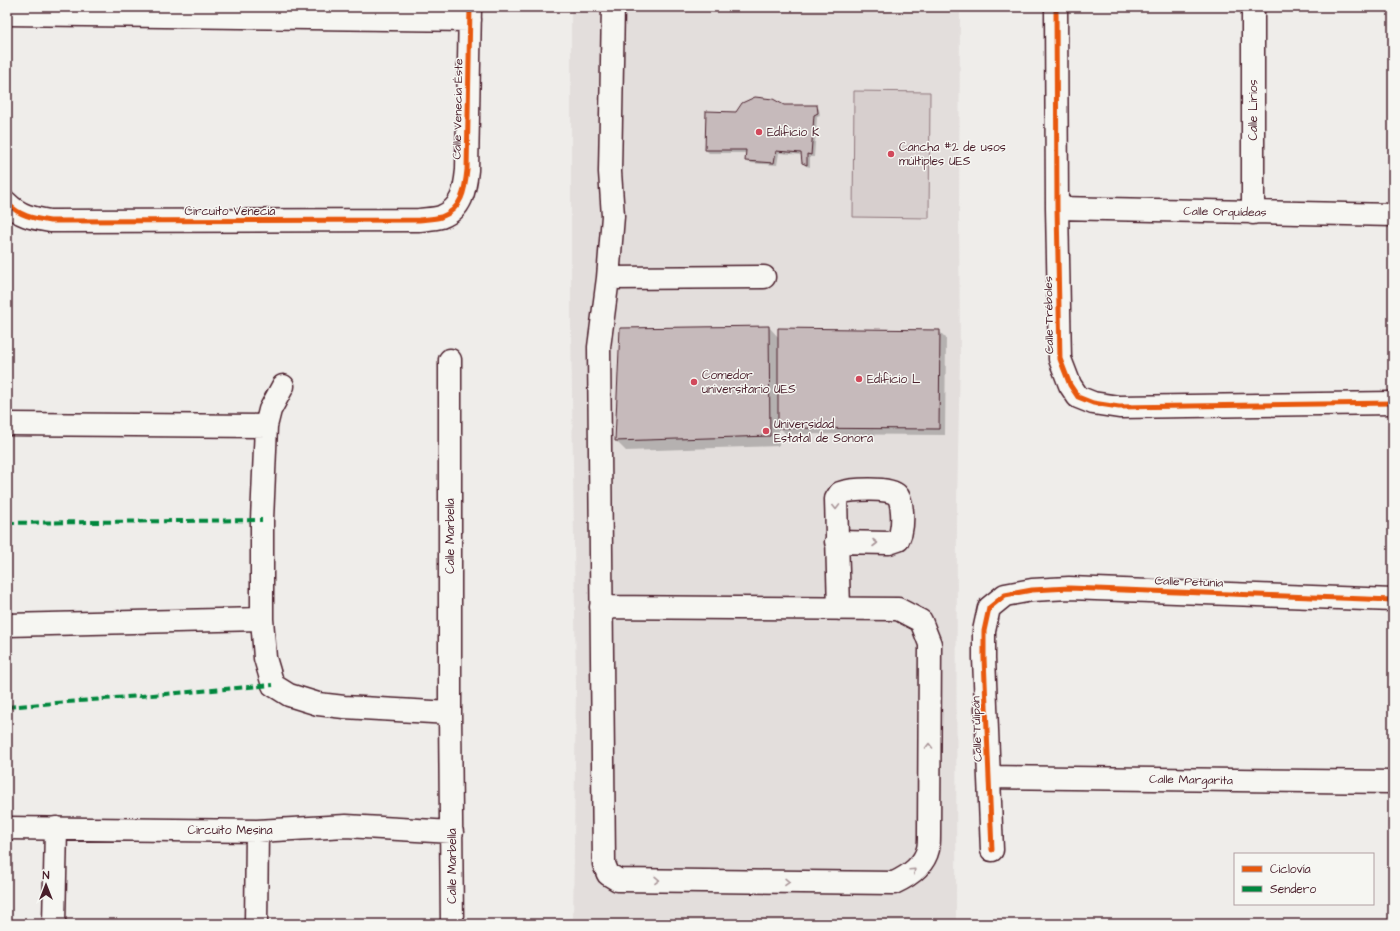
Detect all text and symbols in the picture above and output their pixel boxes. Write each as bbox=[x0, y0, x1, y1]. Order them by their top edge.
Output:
street label: Calle Venecia Éste bbox=[449, 58, 467, 160]
street label: Calle Lirios bbox=[1245, 79, 1262, 141]
place label: Edificio K bbox=[767, 124, 820, 141]
marker: Edificio K bbox=[754, 127, 764, 137]
place label: Cancha #2 de usos múltiples UES bbox=[899, 139, 1006, 170]
marker: Cancha #2 de usos múltiples UES bbox=[886, 149, 896, 159]
street label: Circuito Venecia bbox=[185, 203, 275, 220]
street label: Calle Orquídeas bbox=[1183, 203, 1267, 221]
street label: Calle Tréboles bbox=[1040, 276, 1058, 354]
place label: Comedor universitario UES bbox=[702, 367, 796, 398]
place label: Edificio L bbox=[867, 371, 921, 388]
marker: Edificio L bbox=[854, 374, 864, 384]
marker: Comedor universitario UES bbox=[689, 377, 699, 387]
place label: Universidad Estatal de Sonora bbox=[774, 416, 873, 447]
marker: Universidad Estatal de Sonora bbox=[761, 426, 771, 436]
street label: Calle Marbella bbox=[442, 498, 459, 574]
one-way arrow bbox=[832, 504, 840, 510]
one-way arrow bbox=[872, 539, 878, 547]
street label: Calle Petunia bbox=[1154, 572, 1224, 592]
street label: Calle Tulipán bbox=[967, 696, 987, 762]
one-way arrow bbox=[925, 743, 933, 749]
street label: Calle Margarita bbox=[1149, 771, 1233, 790]
street label: Circuito Mesina bbox=[187, 822, 273, 839]
street label: Calle Marbella bbox=[444, 828, 461, 904]
legend bbox=[1234, 853, 1374, 905]
text: Ciclovía bbox=[1270, 861, 1311, 878]
north arrow bbox=[26, 865, 66, 905]
text: N bbox=[43, 868, 50, 883]
one-way arrow bbox=[908, 869, 916, 876]
one-way arrow bbox=[654, 876, 660, 884]
one-way arrow bbox=[784, 878, 790, 886]
text: Sendero bbox=[1270, 881, 1316, 898]

